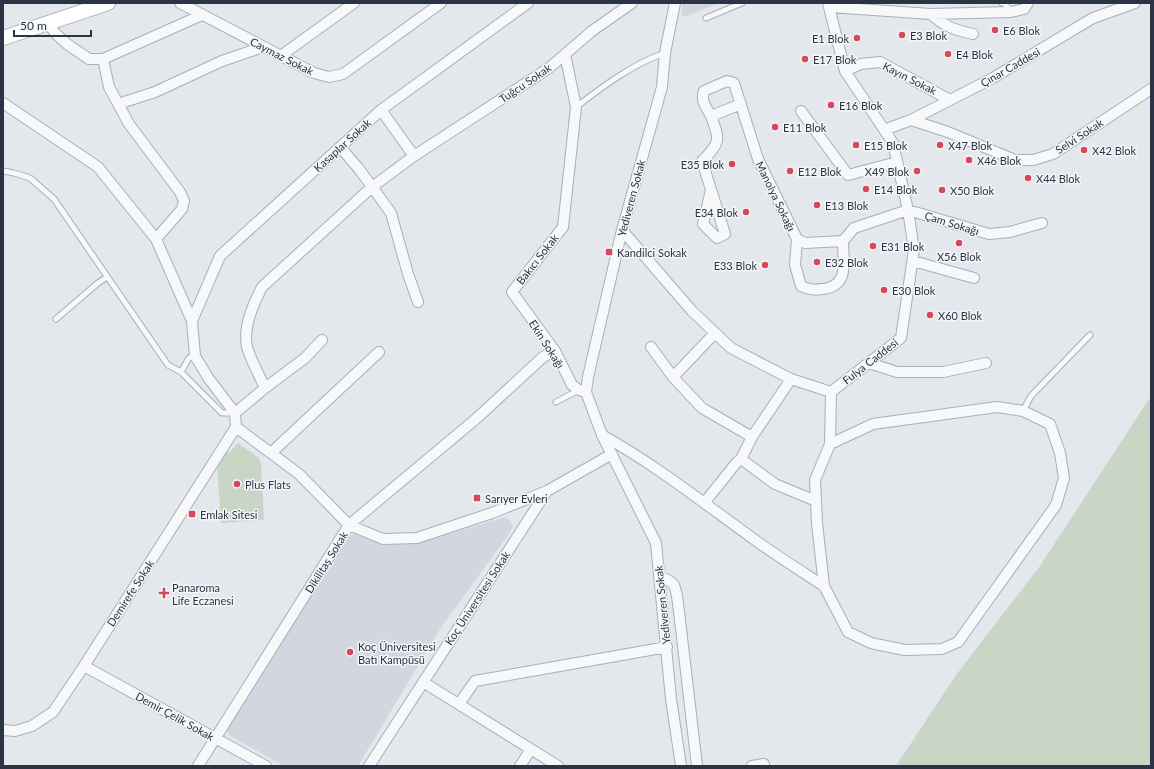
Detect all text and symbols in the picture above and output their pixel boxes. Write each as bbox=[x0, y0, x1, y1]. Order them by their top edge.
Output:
scale bar bbox=[14, 12, 91, 38]
text: 50 m bbox=[20, 18, 47, 33]
place label: E6 Blok bbox=[1003, 24, 1040, 37]
marker: E6 Blok bbox=[990, 25, 1000, 35]
place label: E3 Blok bbox=[910, 29, 947, 42]
marker: E3 Blok bbox=[897, 30, 907, 40]
place label: E1 Blok bbox=[812, 32, 849, 45]
marker: E1 Blok bbox=[852, 33, 862, 43]
street label: Caymaz Sokak bbox=[248, 34, 316, 78]
street label: Çınar Caddesi bbox=[978, 45, 1042, 89]
place label: E4 Blok bbox=[956, 48, 993, 61]
marker: E4 Blok bbox=[943, 49, 953, 59]
place label: E17 Blok bbox=[813, 53, 857, 66]
marker: E17 Blok bbox=[800, 54, 810, 64]
street label: Kayın Sokak bbox=[881, 59, 939, 97]
street label: Tuğcu Sokak bbox=[496, 61, 554, 105]
place label: E16 Blok bbox=[839, 99, 883, 112]
marker: E16 Blok bbox=[826, 100, 836, 110]
street label: Kasaplar Sokak bbox=[311, 116, 374, 174]
street label: Selvi Sokak bbox=[1053, 116, 1106, 156]
place label: E11 Blok bbox=[783, 121, 827, 134]
marker: E11 Blok bbox=[770, 122, 780, 132]
place label: E15 Blok bbox=[864, 139, 908, 152]
place label: X47 Blok bbox=[948, 139, 993, 152]
marker: E15 Blok bbox=[851, 140, 861, 150]
marker: X47 Blok bbox=[935, 140, 945, 150]
place label: X42 Blok bbox=[1092, 144, 1137, 157]
marker: X42 Blok bbox=[1079, 145, 1089, 155]
place label: X46 Blok bbox=[977, 154, 1022, 167]
marker: X46 Blok bbox=[964, 155, 974, 165]
street label: Yediveren Sokak bbox=[615, 158, 648, 238]
place label: E35 Blok bbox=[681, 158, 724, 171]
marker: E35 Blok bbox=[727, 159, 737, 169]
street label: Manolya Sokağı bbox=[754, 159, 798, 233]
place label: E12 Blok bbox=[798, 165, 842, 178]
place label: X49 Blok bbox=[865, 165, 909, 178]
marker: E12 Blok bbox=[785, 166, 795, 176]
marker: X49 Blok bbox=[912, 166, 922, 176]
place label: X44 Blok bbox=[1036, 172, 1081, 185]
marker: X44 Blok bbox=[1023, 173, 1033, 183]
place label: E14 Blok bbox=[874, 183, 918, 196]
marker: E14 Blok bbox=[861, 184, 871, 194]
place label: X50 Blok bbox=[950, 184, 995, 197]
marker: X50 Blok bbox=[937, 185, 947, 195]
place label: E13 Blok bbox=[825, 199, 869, 212]
marker: E13 Blok bbox=[812, 200, 822, 210]
place label: E34 Blok bbox=[695, 206, 738, 219]
marker: E34 Blok bbox=[741, 207, 751, 217]
street label: Çam Sokağı bbox=[923, 209, 981, 237]
street label: Bakıcı Sokak bbox=[513, 231, 561, 287]
marker: X56 Blok bbox=[954, 238, 964, 248]
place label: E31 Blok bbox=[881, 240, 925, 253]
marker: E31 Blok bbox=[868, 241, 878, 251]
place label: Kandilci Sokak bbox=[617, 246, 687, 259]
marker: Kandilci Sokak bbox=[604, 247, 614, 257]
place label: X56 Blok bbox=[937, 250, 981, 263]
place label: E32 Blok bbox=[825, 256, 869, 269]
marker: E32 Blok bbox=[812, 257, 822, 267]
place label: E33 Blok bbox=[714, 259, 757, 272]
marker: E33 Blok bbox=[760, 260, 770, 270]
place label: E30 Blok bbox=[892, 284, 936, 297]
marker: E30 Blok bbox=[879, 285, 889, 295]
place label: X60 Blok bbox=[938, 309, 983, 322]
marker: X60 Blok bbox=[925, 310, 935, 320]
street label: Ekin Sokağı bbox=[527, 317, 567, 371]
street label: Fulya Caddesi bbox=[840, 335, 901, 387]
place label: Plus Flats bbox=[245, 478, 291, 491]
marker: Plus Flats bbox=[232, 479, 242, 489]
place label: Sarıyer Evleri bbox=[485, 492, 548, 505]
marker: Sarıyer Evleri bbox=[472, 493, 482, 503]
place label: Emlak Sitesi bbox=[200, 508, 258, 521]
marker: Emlak Sitesi bbox=[187, 509, 197, 519]
street label: Dikilitaş Sokak bbox=[302, 528, 350, 595]
street label: Koç Üniversitesi Sokak bbox=[442, 548, 512, 647]
street label: Demirefe Sokak bbox=[104, 557, 156, 629]
street label: Yediveren Sokak bbox=[651, 565, 673, 645]
place label: Panaroma Life Eczanesi bbox=[172, 581, 234, 607]
marker: Panaroma Life Eczanesi bbox=[159, 588, 169, 598]
place label: Koç Üniversitesi Batı Kampüsü bbox=[358, 640, 436, 666]
marker: Koç Üniversitesi Batı Kampüsü bbox=[345, 647, 355, 657]
street label: Demir Çelik Sokak bbox=[133, 689, 217, 743]

